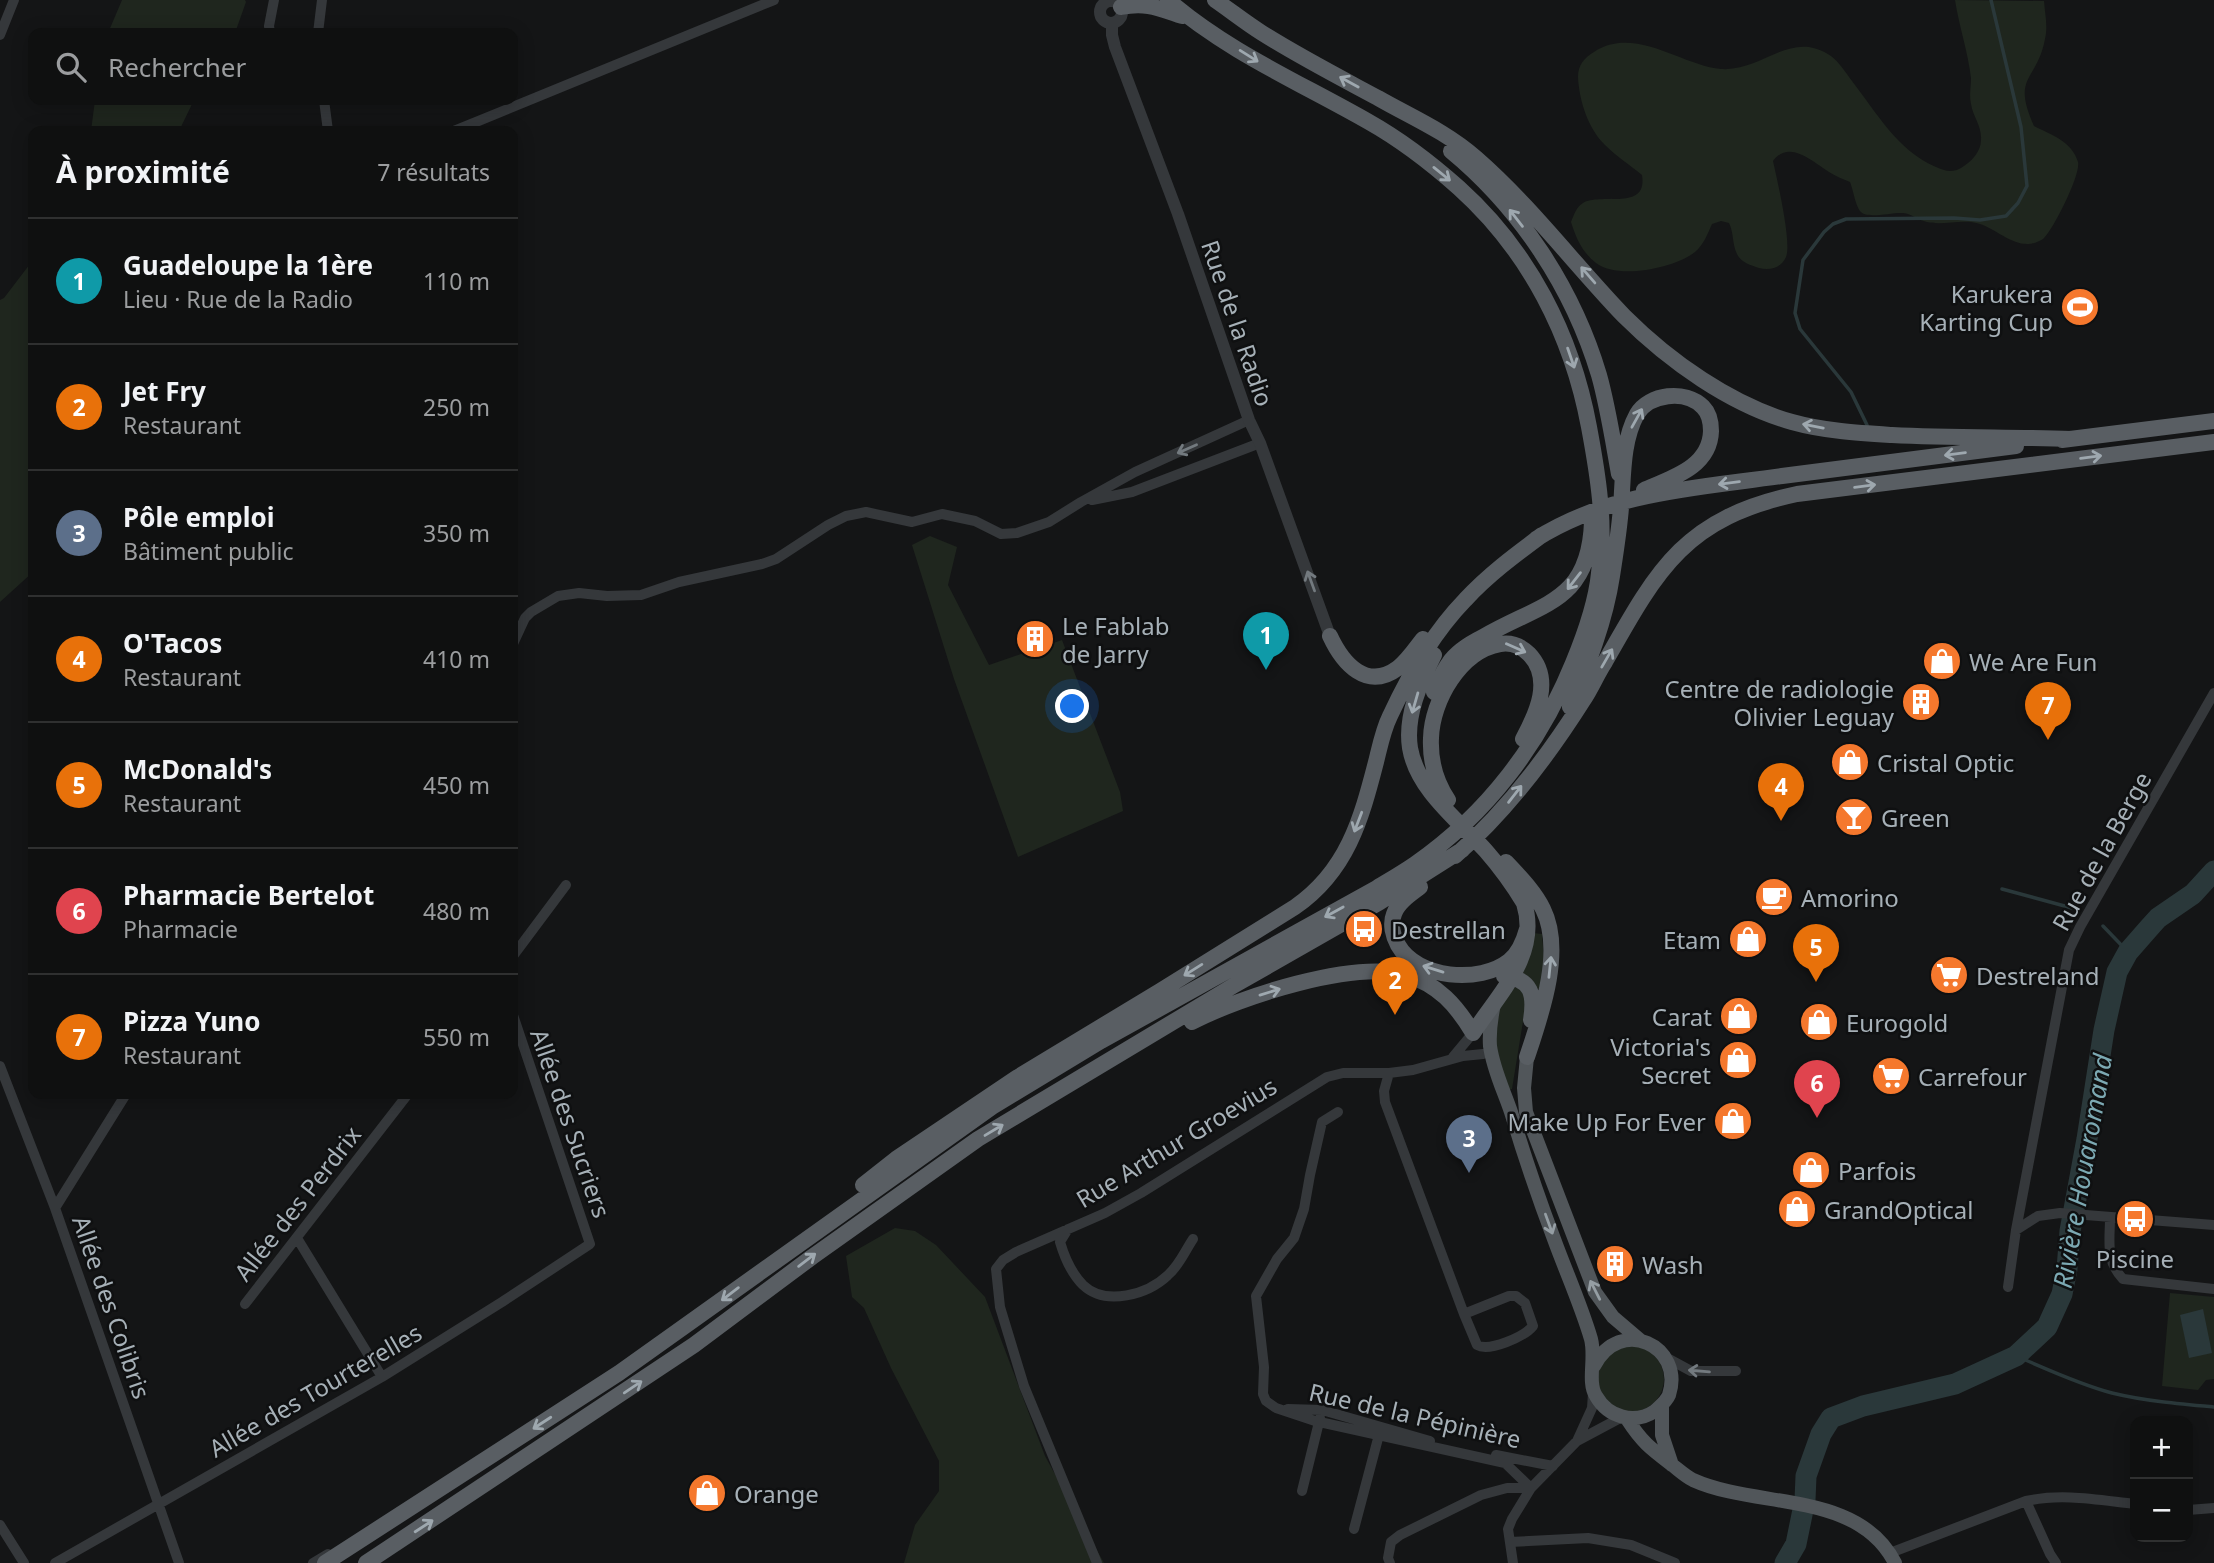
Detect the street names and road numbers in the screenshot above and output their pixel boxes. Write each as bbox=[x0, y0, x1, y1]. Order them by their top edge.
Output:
street label: Rue de la Radio bbox=[1194, 235, 1282, 411]
street label: Rue de la Berge bbox=[2044, 766, 2158, 936]
street label: Allée des Sucriers bbox=[523, 1024, 619, 1222]
street label: Rue Arthur Groevius bbox=[1070, 1069, 1282, 1215]
street label: Allée des Perdrix bbox=[226, 1118, 368, 1287]
street label: Allée des Colibris bbox=[65, 1211, 159, 1403]
street label: Allée des Tourterelles bbox=[203, 1316, 427, 1464]
street label: Rue de la Pépinière bbox=[1306, 1375, 1524, 1455]

